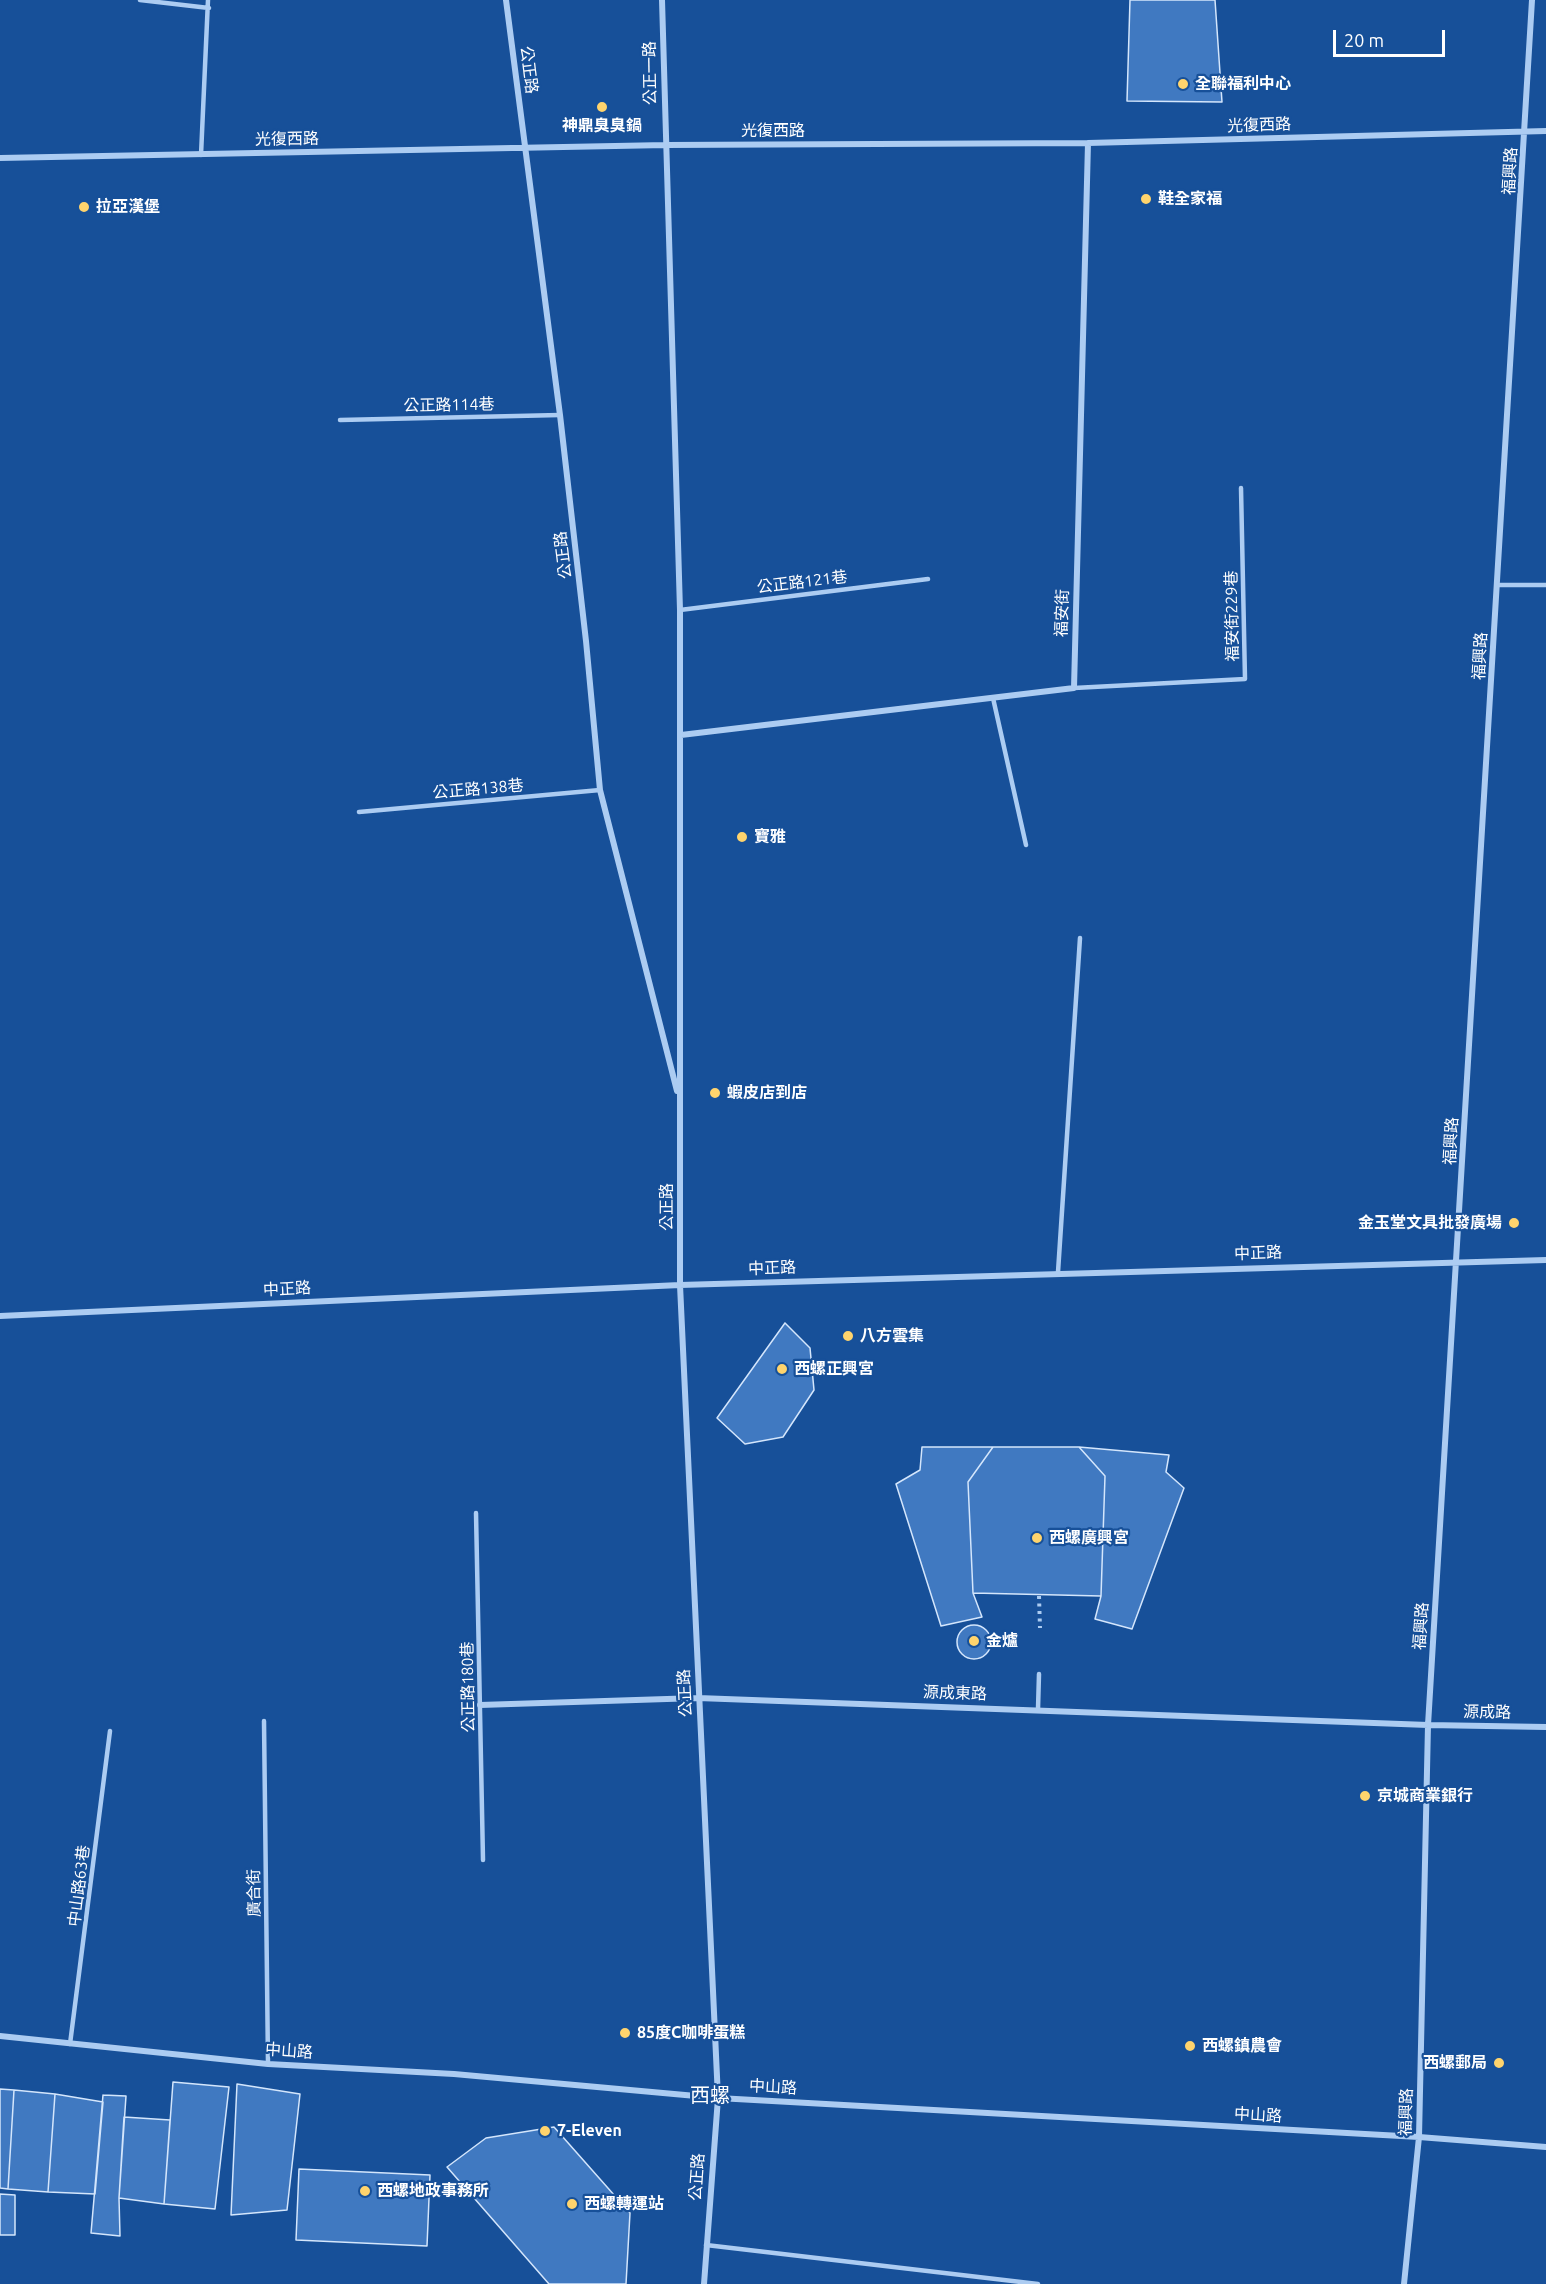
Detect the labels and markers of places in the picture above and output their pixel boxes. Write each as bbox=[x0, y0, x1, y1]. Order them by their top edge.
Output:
place label: 全聯福利中心 bbox=[1195, 74, 1291, 94]
marker: 全聯福利中心 bbox=[1176, 77, 1190, 91]
marker: 神鼎臭臭鍋 bbox=[595, 100, 609, 114]
place label: 神鼎臭臭鍋 bbox=[562, 116, 642, 136]
place label: 鞋全家福 bbox=[1158, 189, 1222, 209]
marker: 鞋全家福 bbox=[1139, 192, 1153, 206]
place label: 拉亞漢堡 bbox=[96, 197, 160, 217]
marker: 拉亞漢堡 bbox=[77, 200, 91, 214]
place label: 寶雅 bbox=[754, 827, 786, 847]
marker: 寶雅 bbox=[735, 830, 749, 844]
place label: 蝦皮店到店 bbox=[727, 1083, 807, 1103]
marker: 蝦皮店到店 bbox=[708, 1086, 722, 1100]
place label: 金玉堂文具批發廣場 bbox=[1358, 1213, 1502, 1233]
marker: 金玉堂文具批發廣場 bbox=[1507, 1216, 1521, 1230]
place label: 八方雲集 bbox=[860, 1326, 924, 1346]
marker: 八方雲集 bbox=[841, 1329, 855, 1343]
place label: 西螺正興宮 bbox=[794, 1359, 874, 1379]
marker: 西螺正興宮 bbox=[775, 1362, 789, 1376]
place label: 西螺廣興宮 bbox=[1049, 1528, 1129, 1548]
marker: 西螺廣興宮 bbox=[1030, 1531, 1044, 1545]
place label: 金爐 bbox=[986, 1631, 1018, 1651]
marker: 金爐 bbox=[967, 1634, 981, 1648]
place label: 京城商業銀行 bbox=[1377, 1786, 1473, 1806]
marker: 京城商業銀行 bbox=[1358, 1789, 1372, 1803]
place label: 85度C咖啡蛋糕 bbox=[637, 2023, 745, 2043]
marker: 85度C咖啡蛋糕 bbox=[618, 2026, 632, 2040]
place label: 西螺鎮農會 bbox=[1202, 2036, 1282, 2056]
marker: 西螺鎮農會 bbox=[1183, 2039, 1197, 2053]
place label: 西螺郵局 bbox=[1423, 2053, 1487, 2073]
marker: 西螺郵局 bbox=[1492, 2056, 1506, 2070]
place label: 7-Eleven bbox=[557, 2121, 622, 2141]
marker: 7-Eleven bbox=[538, 2124, 552, 2138]
place label: 西螺地政事務所 bbox=[377, 2181, 489, 2201]
marker: 西螺地政事務所 bbox=[358, 2184, 372, 2198]
place label: 西螺轉運站 bbox=[584, 2194, 664, 2214]
marker: 西螺轉運站 bbox=[565, 2197, 579, 2211]

